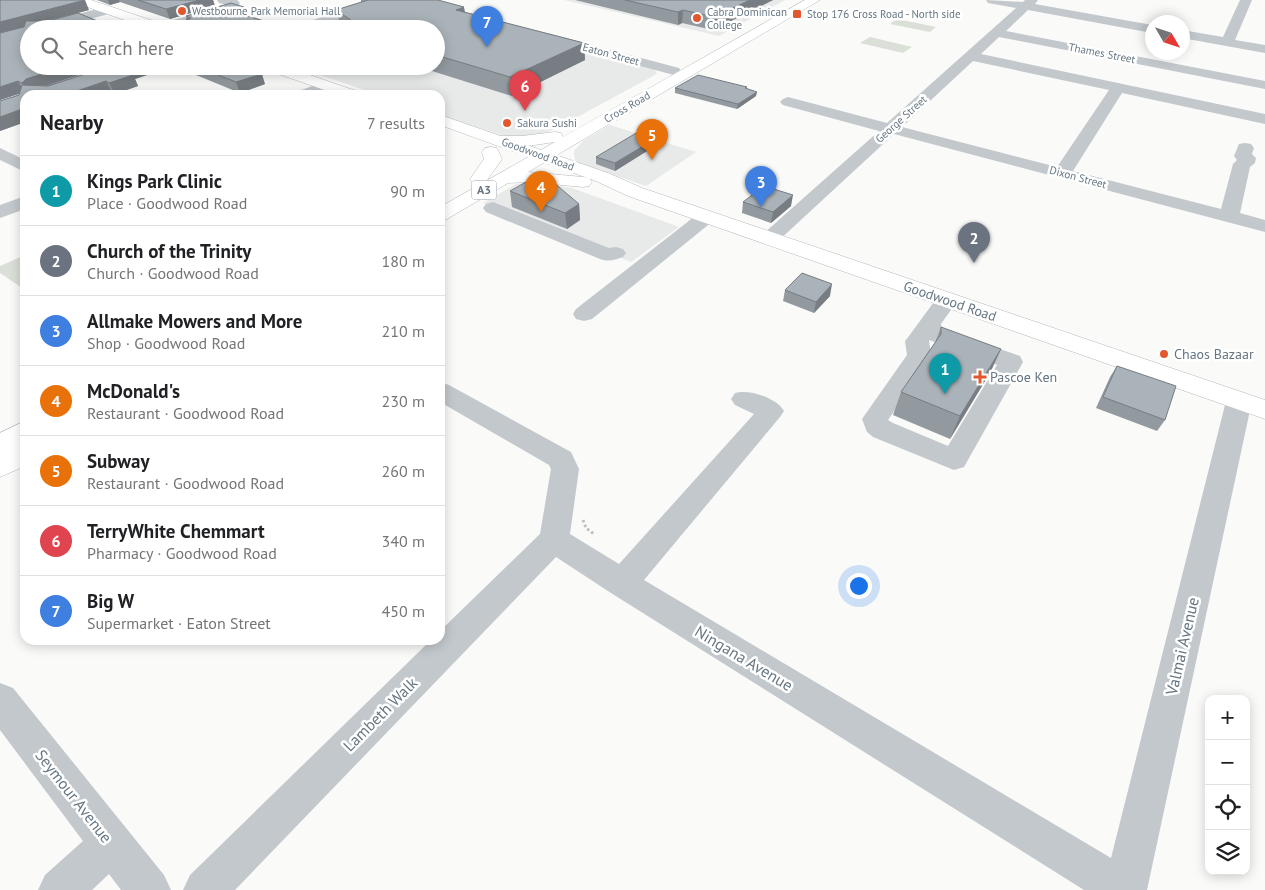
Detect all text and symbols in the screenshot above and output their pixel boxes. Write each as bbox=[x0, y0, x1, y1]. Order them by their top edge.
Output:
place label: Westbourne Park Memorial Hall bbox=[192, 4, 341, 18]
marker: Westbourne Park Memorial Hall bbox=[176, 5, 188, 17]
place label: Cabra Dominican College bbox=[707, 5, 787, 32]
pin: 7 bbox=[471, 6, 503, 47]
place label: Stop 176 Cross Road - North side bbox=[807, 7, 961, 21]
marker: Stop 176 Cross Road - North side bbox=[791, 8, 803, 20]
marker: Cabra Dominican College bbox=[691, 12, 703, 24]
north arrow bbox=[1145, 15, 1190, 60]
search box bbox=[20, 20, 445, 75]
icon: search bbox=[38, 34, 66, 62]
text: Search here bbox=[78, 36, 174, 60]
street label: Eaton Street bbox=[581, 40, 641, 68]
street label: Thames Street bbox=[1067, 40, 1137, 66]
pin: 6 bbox=[509, 70, 541, 111]
street label: Cross Road bbox=[601, 88, 653, 126]
street label: George Street bbox=[872, 92, 930, 146]
text: Nearby bbox=[40, 109, 103, 136]
text: 7 results bbox=[367, 113, 425, 133]
place label: Sakura Sushi bbox=[517, 116, 577, 130]
marker: Sakura Sushi bbox=[501, 117, 513, 129]
pin: 5 bbox=[636, 119, 668, 160]
street label: Goodwood Road bbox=[500, 134, 576, 174]
street label: Dixon Street bbox=[1048, 163, 1108, 191]
pin: 3 bbox=[745, 166, 777, 207]
text: Kings Park Clinic bbox=[87, 169, 222, 193]
pin: 4 bbox=[525, 171, 557, 212]
road number: A3 bbox=[472, 180, 496, 200]
text: 1 bbox=[51, 181, 61, 201]
text: 90 m bbox=[390, 181, 425, 201]
text: Place · Goodwood Road bbox=[87, 193, 247, 213]
pin: 2 bbox=[958, 222, 990, 263]
text: Church of the Trinity bbox=[87, 239, 251, 263]
text: 2 bbox=[51, 251, 61, 271]
text: 180 m bbox=[382, 251, 425, 271]
text: Church · Goodwood Road bbox=[87, 263, 259, 283]
street label: Goodwood Road bbox=[901, 277, 999, 325]
text: Allmake Mowers and More bbox=[87, 309, 302, 333]
text: 3 bbox=[51, 321, 61, 341]
text: 210 m bbox=[382, 321, 425, 341]
text: Shop · Goodwood Road bbox=[87, 333, 245, 353]
place label: Chaos Bazaar bbox=[1174, 345, 1254, 363]
marker: Chaos Bazaar bbox=[1158, 348, 1170, 360]
pin: 1 bbox=[929, 353, 961, 394]
place label: Pascoe Ken bbox=[990, 368, 1057, 386]
marker: Pascoe Ken bbox=[974, 371, 986, 383]
text: McDonald's bbox=[87, 379, 180, 403]
text: 4 bbox=[51, 391, 61, 411]
text: 230 m bbox=[382, 391, 425, 411]
text: Restaurant · Goodwood Road bbox=[87, 403, 284, 423]
text: Subway bbox=[87, 449, 150, 473]
text: 5 bbox=[51, 461, 61, 481]
text: 260 m bbox=[382, 461, 425, 481]
text: Restaurant · Goodwood Road bbox=[87, 473, 284, 493]
text: TerryWhite Chemmart bbox=[87, 519, 265, 543]
text: 6 bbox=[51, 531, 61, 551]
text: 340 m bbox=[382, 531, 425, 551]
text: Pharmacy · Goodwood Road bbox=[87, 543, 277, 563]
your location bbox=[846, 573, 872, 599]
text: Big W bbox=[87, 589, 134, 613]
street label: Valmai Avenue bbox=[1161, 595, 1203, 698]
text: 7 bbox=[51, 601, 61, 621]
text: 450 m bbox=[382, 601, 425, 621]
text: Supermarket · Eaton Street bbox=[87, 613, 271, 633]
street label: Ningana Avenue bbox=[691, 621, 797, 695]
street label: Lambeth Walk bbox=[339, 673, 421, 755]
map controls bbox=[1205, 695, 1250, 875]
button: + bbox=[1205, 695, 1250, 740]
button: − bbox=[1205, 740, 1250, 785]
street label: Seymour Avenue bbox=[31, 745, 117, 847]
button: locate bbox=[1205, 785, 1250, 830]
button: layers bbox=[1205, 830, 1250, 875]

